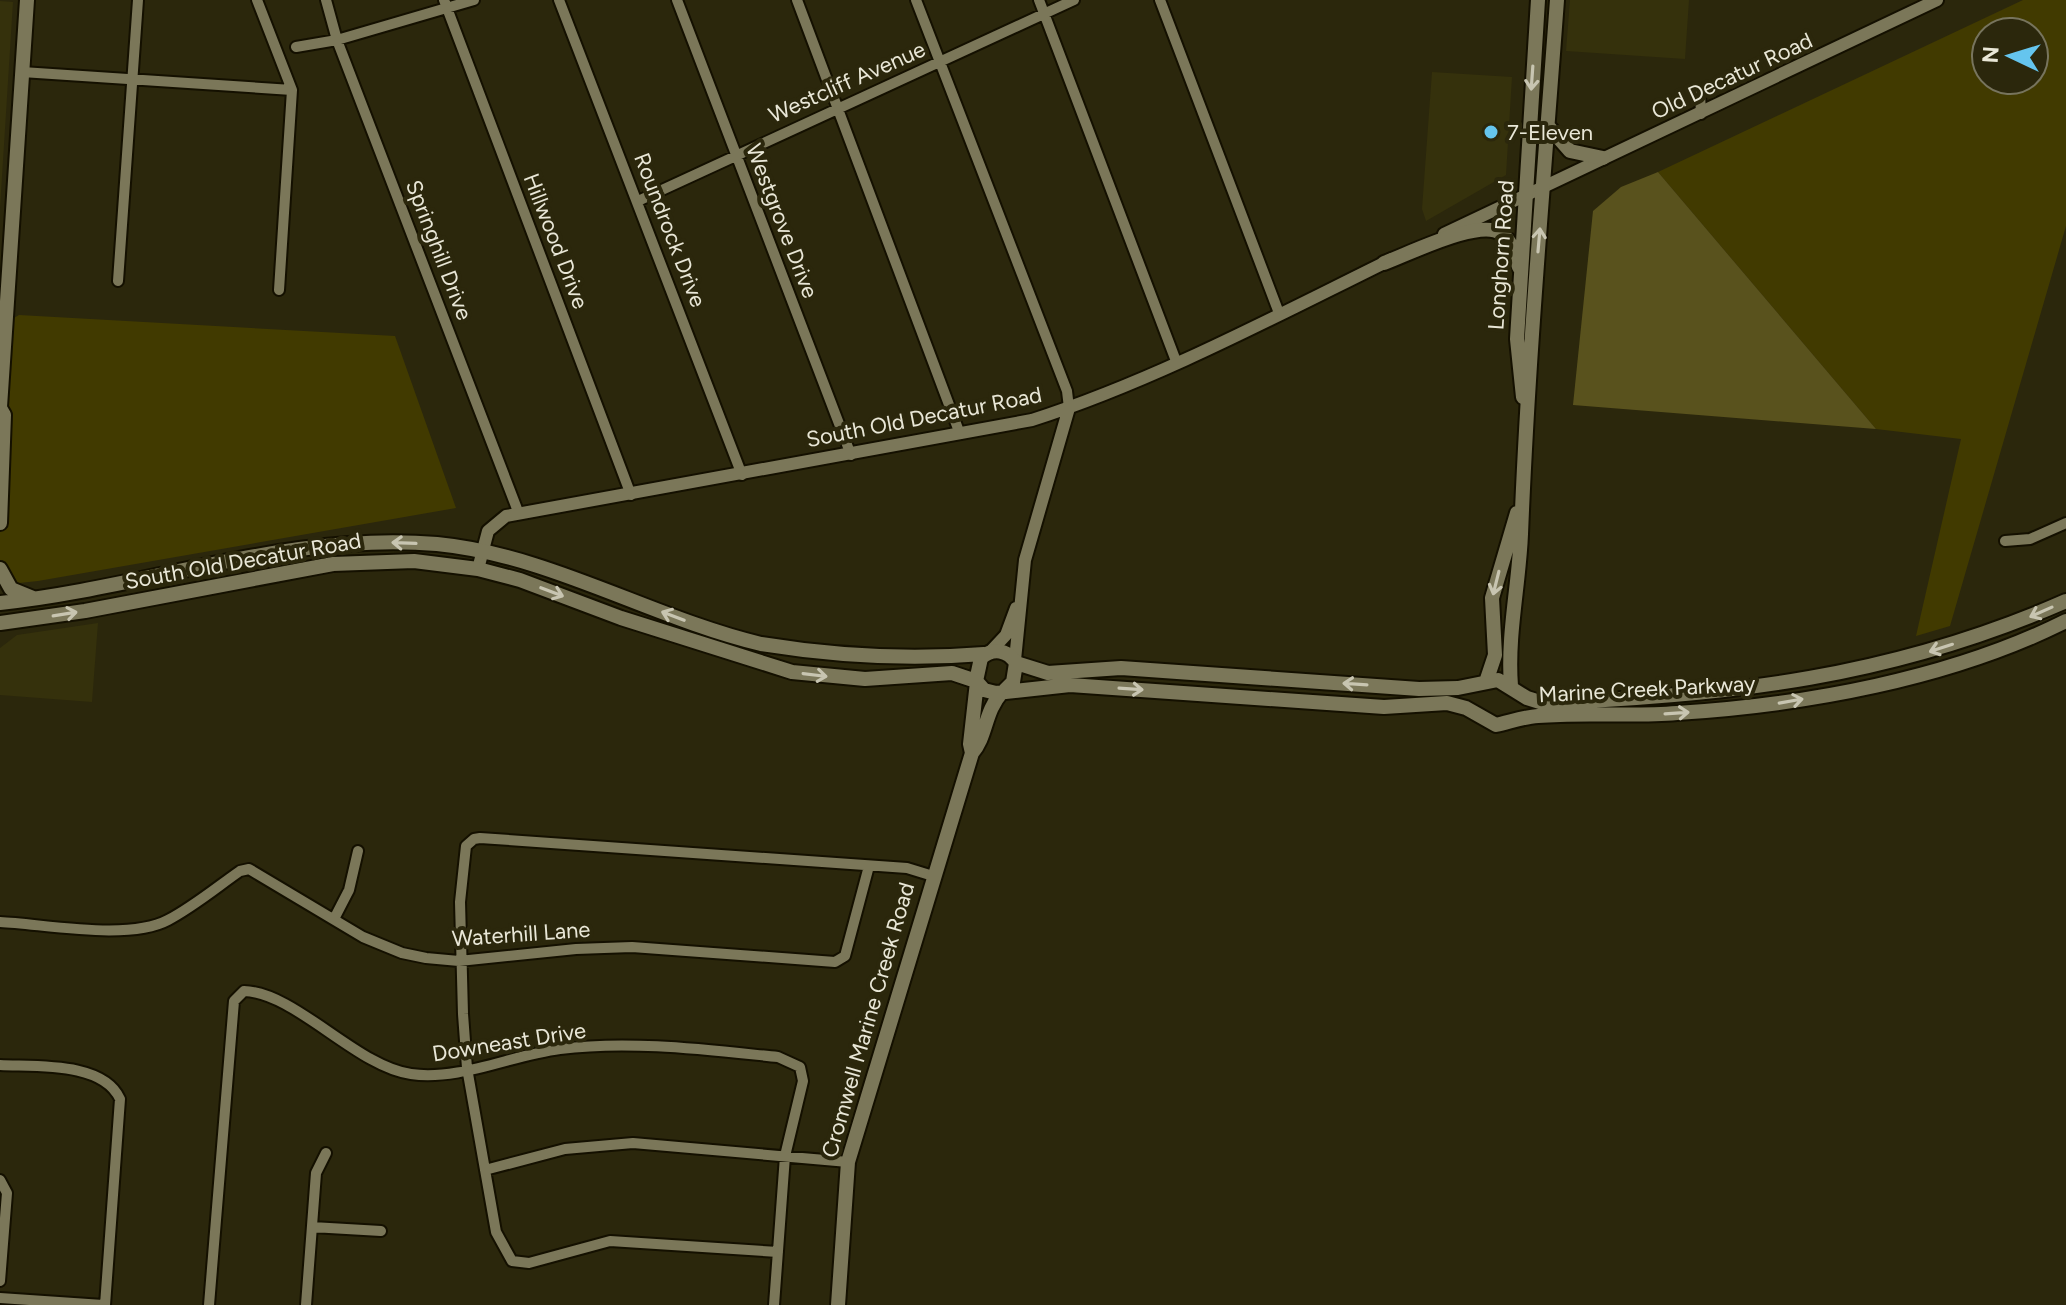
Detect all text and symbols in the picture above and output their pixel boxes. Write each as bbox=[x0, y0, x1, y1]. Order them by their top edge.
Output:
north arrow bbox=[1970, 16, 2050, 96]
street label: Old Decatur Road bbox=[1647, 27, 1817, 125]
street label: Westcliff Avenue bbox=[764, 35, 930, 129]
text: N bbox=[1976, 45, 2005, 64]
one-way arrow bbox=[1524, 64, 1539, 91]
place label: 7-Eleven bbox=[1507, 119, 1593, 146]
marker: 7-Eleven bbox=[1482, 123, 1500, 141]
street label: Westgrove Drive bbox=[740, 140, 824, 302]
street label: Roundrock Drive bbox=[628, 149, 712, 311]
street label: Hillwood Drive bbox=[518, 169, 594, 313]
street label: Springhill Drive bbox=[400, 176, 478, 324]
street label: Longhorn Road bbox=[1482, 179, 1520, 331]
one-way arrow bbox=[1531, 227, 1546, 254]
street label: South Old Decatur Road bbox=[804, 381, 1044, 453]
street label: South Old Decatur Road bbox=[123, 527, 363, 595]
one-way arrow bbox=[391, 535, 418, 550]
one-way arrow bbox=[1488, 570, 1503, 596]
one-way arrow bbox=[539, 586, 564, 600]
one-way arrow bbox=[2029, 605, 2053, 620]
one-way arrow bbox=[52, 606, 77, 621]
one-way arrow bbox=[661, 608, 686, 622]
one-way arrow bbox=[1929, 642, 1954, 657]
one-way arrow bbox=[802, 668, 828, 683]
street label: Marine Creek Parkway bbox=[1538, 670, 1756, 708]
one-way arrow bbox=[1342, 677, 1369, 692]
one-way arrow bbox=[1117, 682, 1144, 697]
one-way arrow bbox=[1777, 693, 1803, 708]
one-way arrow bbox=[1663, 705, 1690, 720]
street label: Cromwell Marine Creek Road bbox=[816, 879, 920, 1161]
street label: Waterhill Lane bbox=[451, 916, 591, 952]
street label: Downeast Drive bbox=[430, 1017, 588, 1067]

